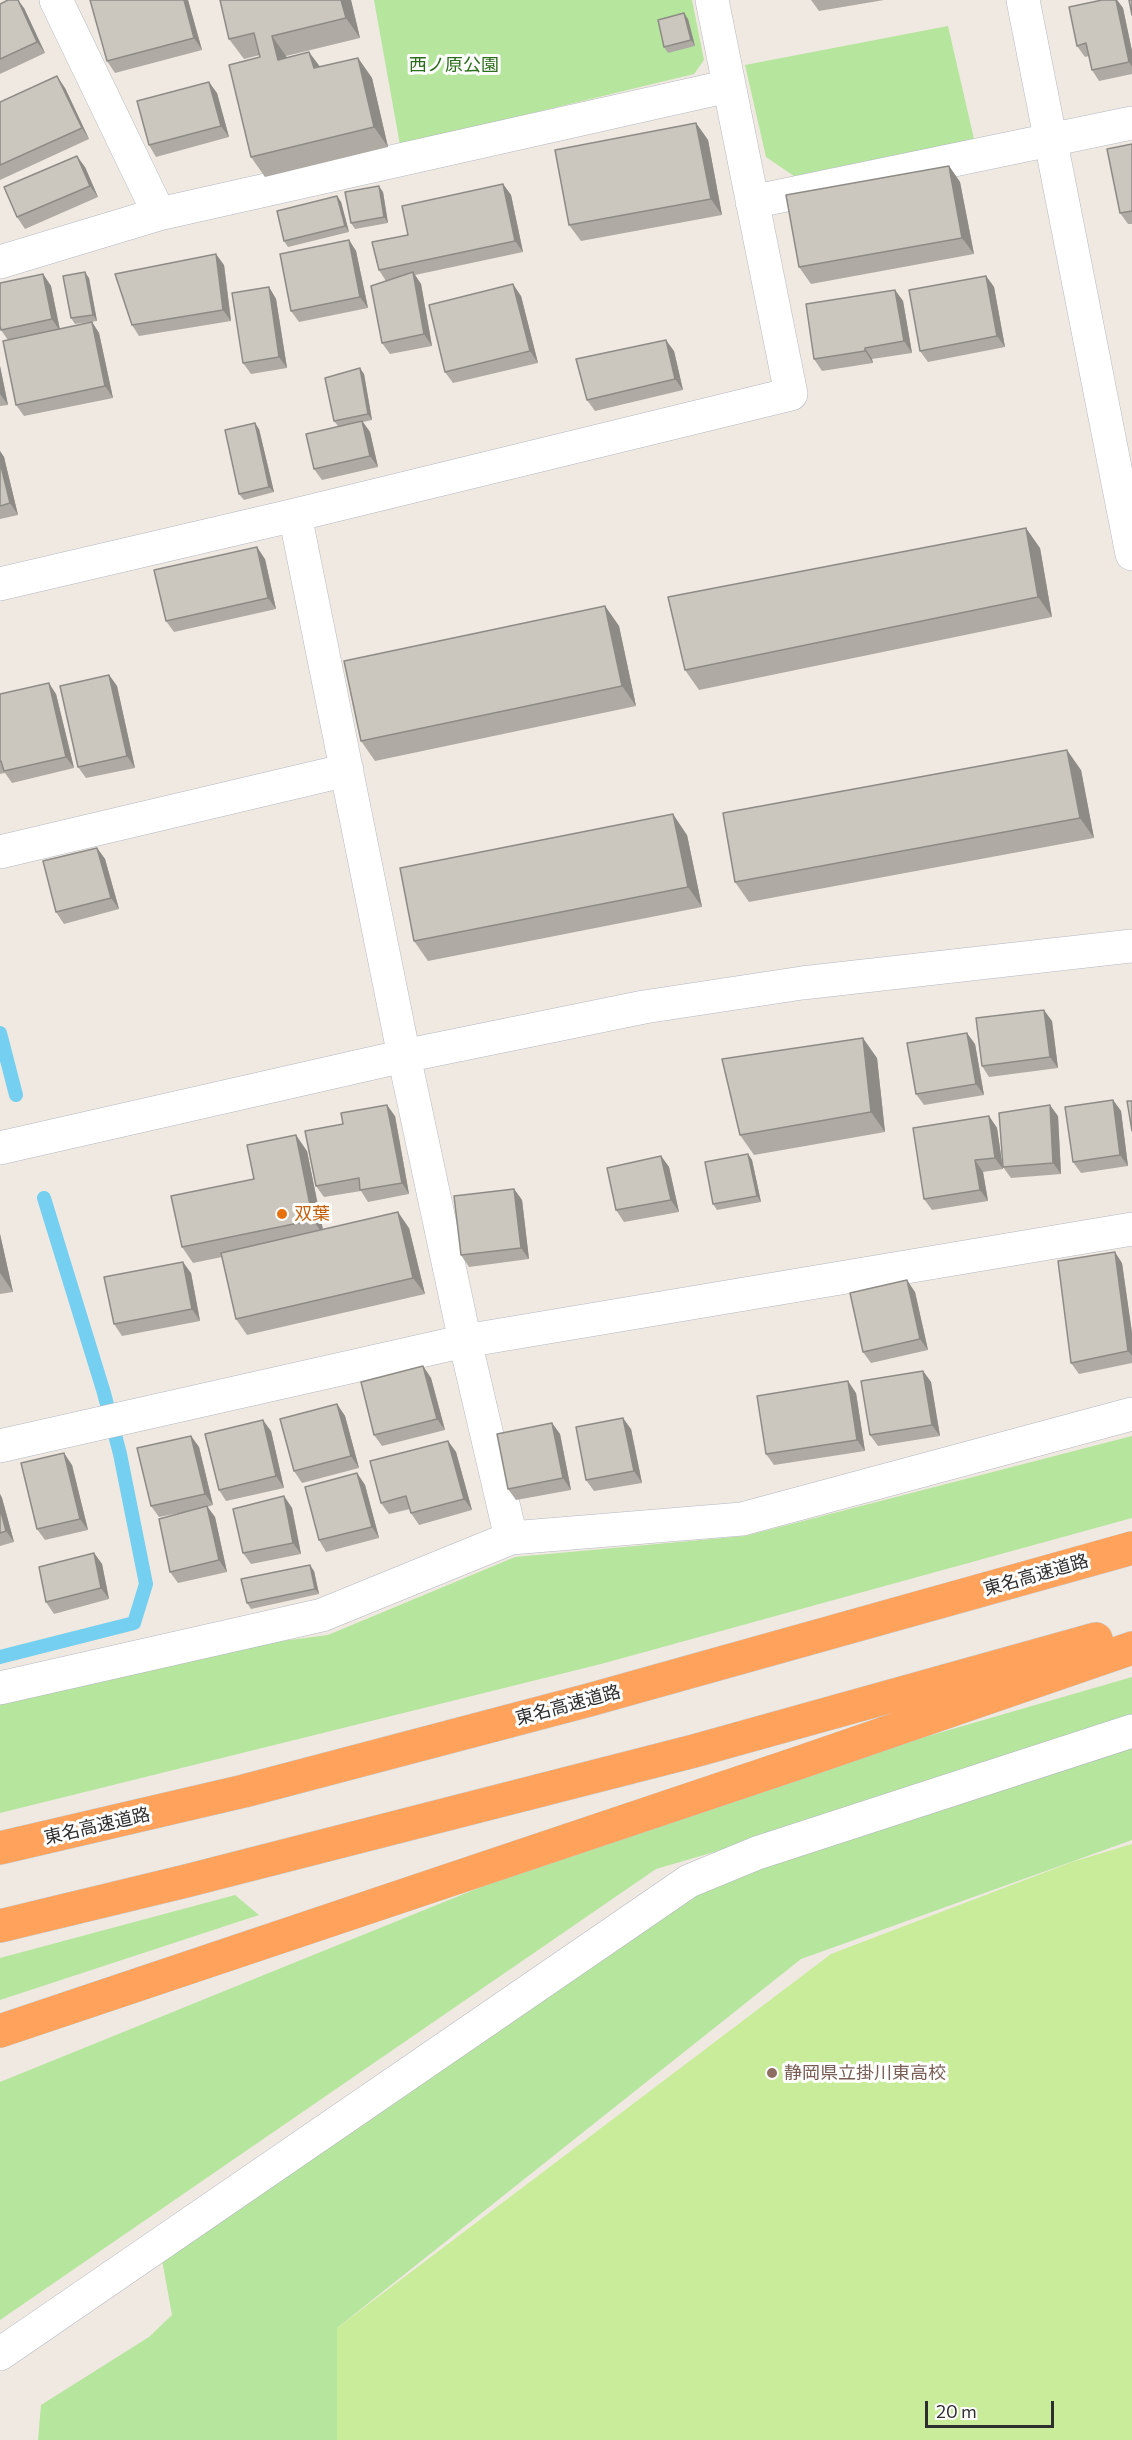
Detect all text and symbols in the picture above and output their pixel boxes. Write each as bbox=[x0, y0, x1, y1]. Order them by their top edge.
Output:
park label: 西ノ原公園 bbox=[409, 54, 499, 76]
place label: 双葉 bbox=[294, 1203, 330, 1225]
marker: 双葉 bbox=[275, 1207, 289, 1221]
street label: 東名高速道路 bbox=[981, 1550, 1091, 1600]
street label: 東名高速道路 bbox=[513, 1681, 623, 1729]
street label: 東名高速道路 bbox=[42, 1803, 152, 1849]
place label: 静岡県立掛川東高校 bbox=[784, 2062, 946, 2084]
marker: 静岡県立掛川東高校 bbox=[765, 2066, 779, 2080]
scale bar bbox=[928, 2389, 1057, 2427]
text: 20 m bbox=[936, 2400, 977, 2422]

